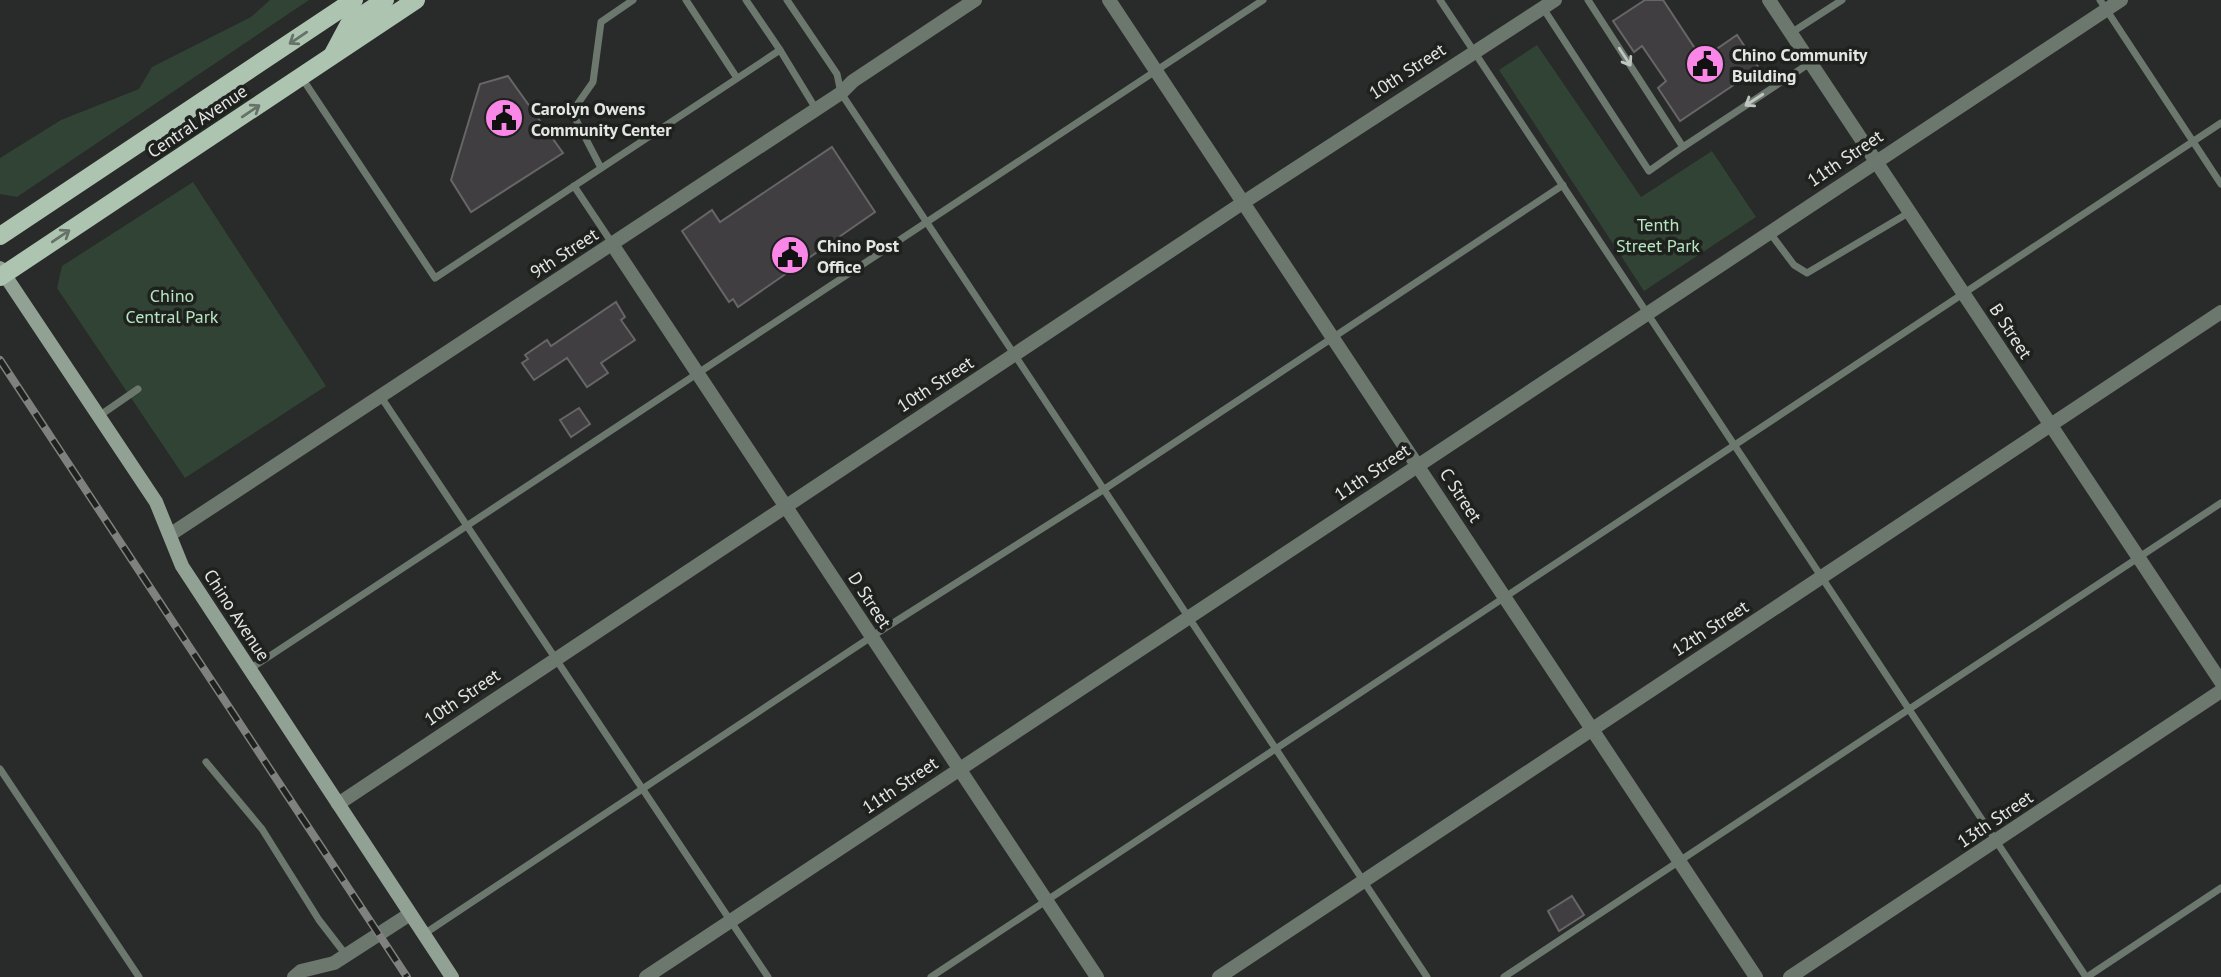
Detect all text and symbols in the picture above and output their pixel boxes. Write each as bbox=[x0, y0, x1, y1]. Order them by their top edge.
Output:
one-way arrow bbox=[288, 31, 308, 45]
street label: 10th Street bbox=[1365, 38, 1449, 104]
public building icon: Chino Community Building bbox=[1684, 43, 1726, 85]
place label: Chino Community Building bbox=[1732, 43, 1868, 87]
one-way arrow bbox=[1618, 47, 1632, 66]
street label: Central Avenue bbox=[143, 79, 251, 163]
one-way arrow bbox=[1745, 93, 1764, 107]
public building icon: Carolyn Owens Community Center bbox=[483, 97, 525, 139]
place label: Carolyn Owens Community Center bbox=[531, 97, 672, 141]
one-way arrow bbox=[241, 103, 260, 118]
street label: 11th Street bbox=[1803, 124, 1887, 192]
park label: Tenth Street Park bbox=[1616, 213, 1700, 257]
street label: 9th Street bbox=[526, 223, 602, 283]
one-way arrow bbox=[51, 229, 70, 244]
public building icon: Chino Post Office bbox=[769, 234, 811, 276]
place label: Chino Post Office bbox=[817, 234, 900, 278]
park label: Chino Central Park bbox=[126, 284, 219, 328]
street label: B Street bbox=[1985, 299, 2037, 363]
street label: 10th Street bbox=[893, 351, 977, 417]
street label: 11th Street bbox=[1330, 438, 1414, 506]
street label: C Street bbox=[1435, 463, 1487, 527]
street label: Chino Avenue bbox=[199, 565, 275, 665]
street label: D Street bbox=[843, 568, 897, 632]
street label: 12th Street bbox=[1668, 595, 1752, 661]
street label: 10th Street bbox=[420, 663, 504, 731]
street label: 11th Street bbox=[858, 751, 942, 819]
street label: 13th Street bbox=[1953, 785, 2037, 853]

